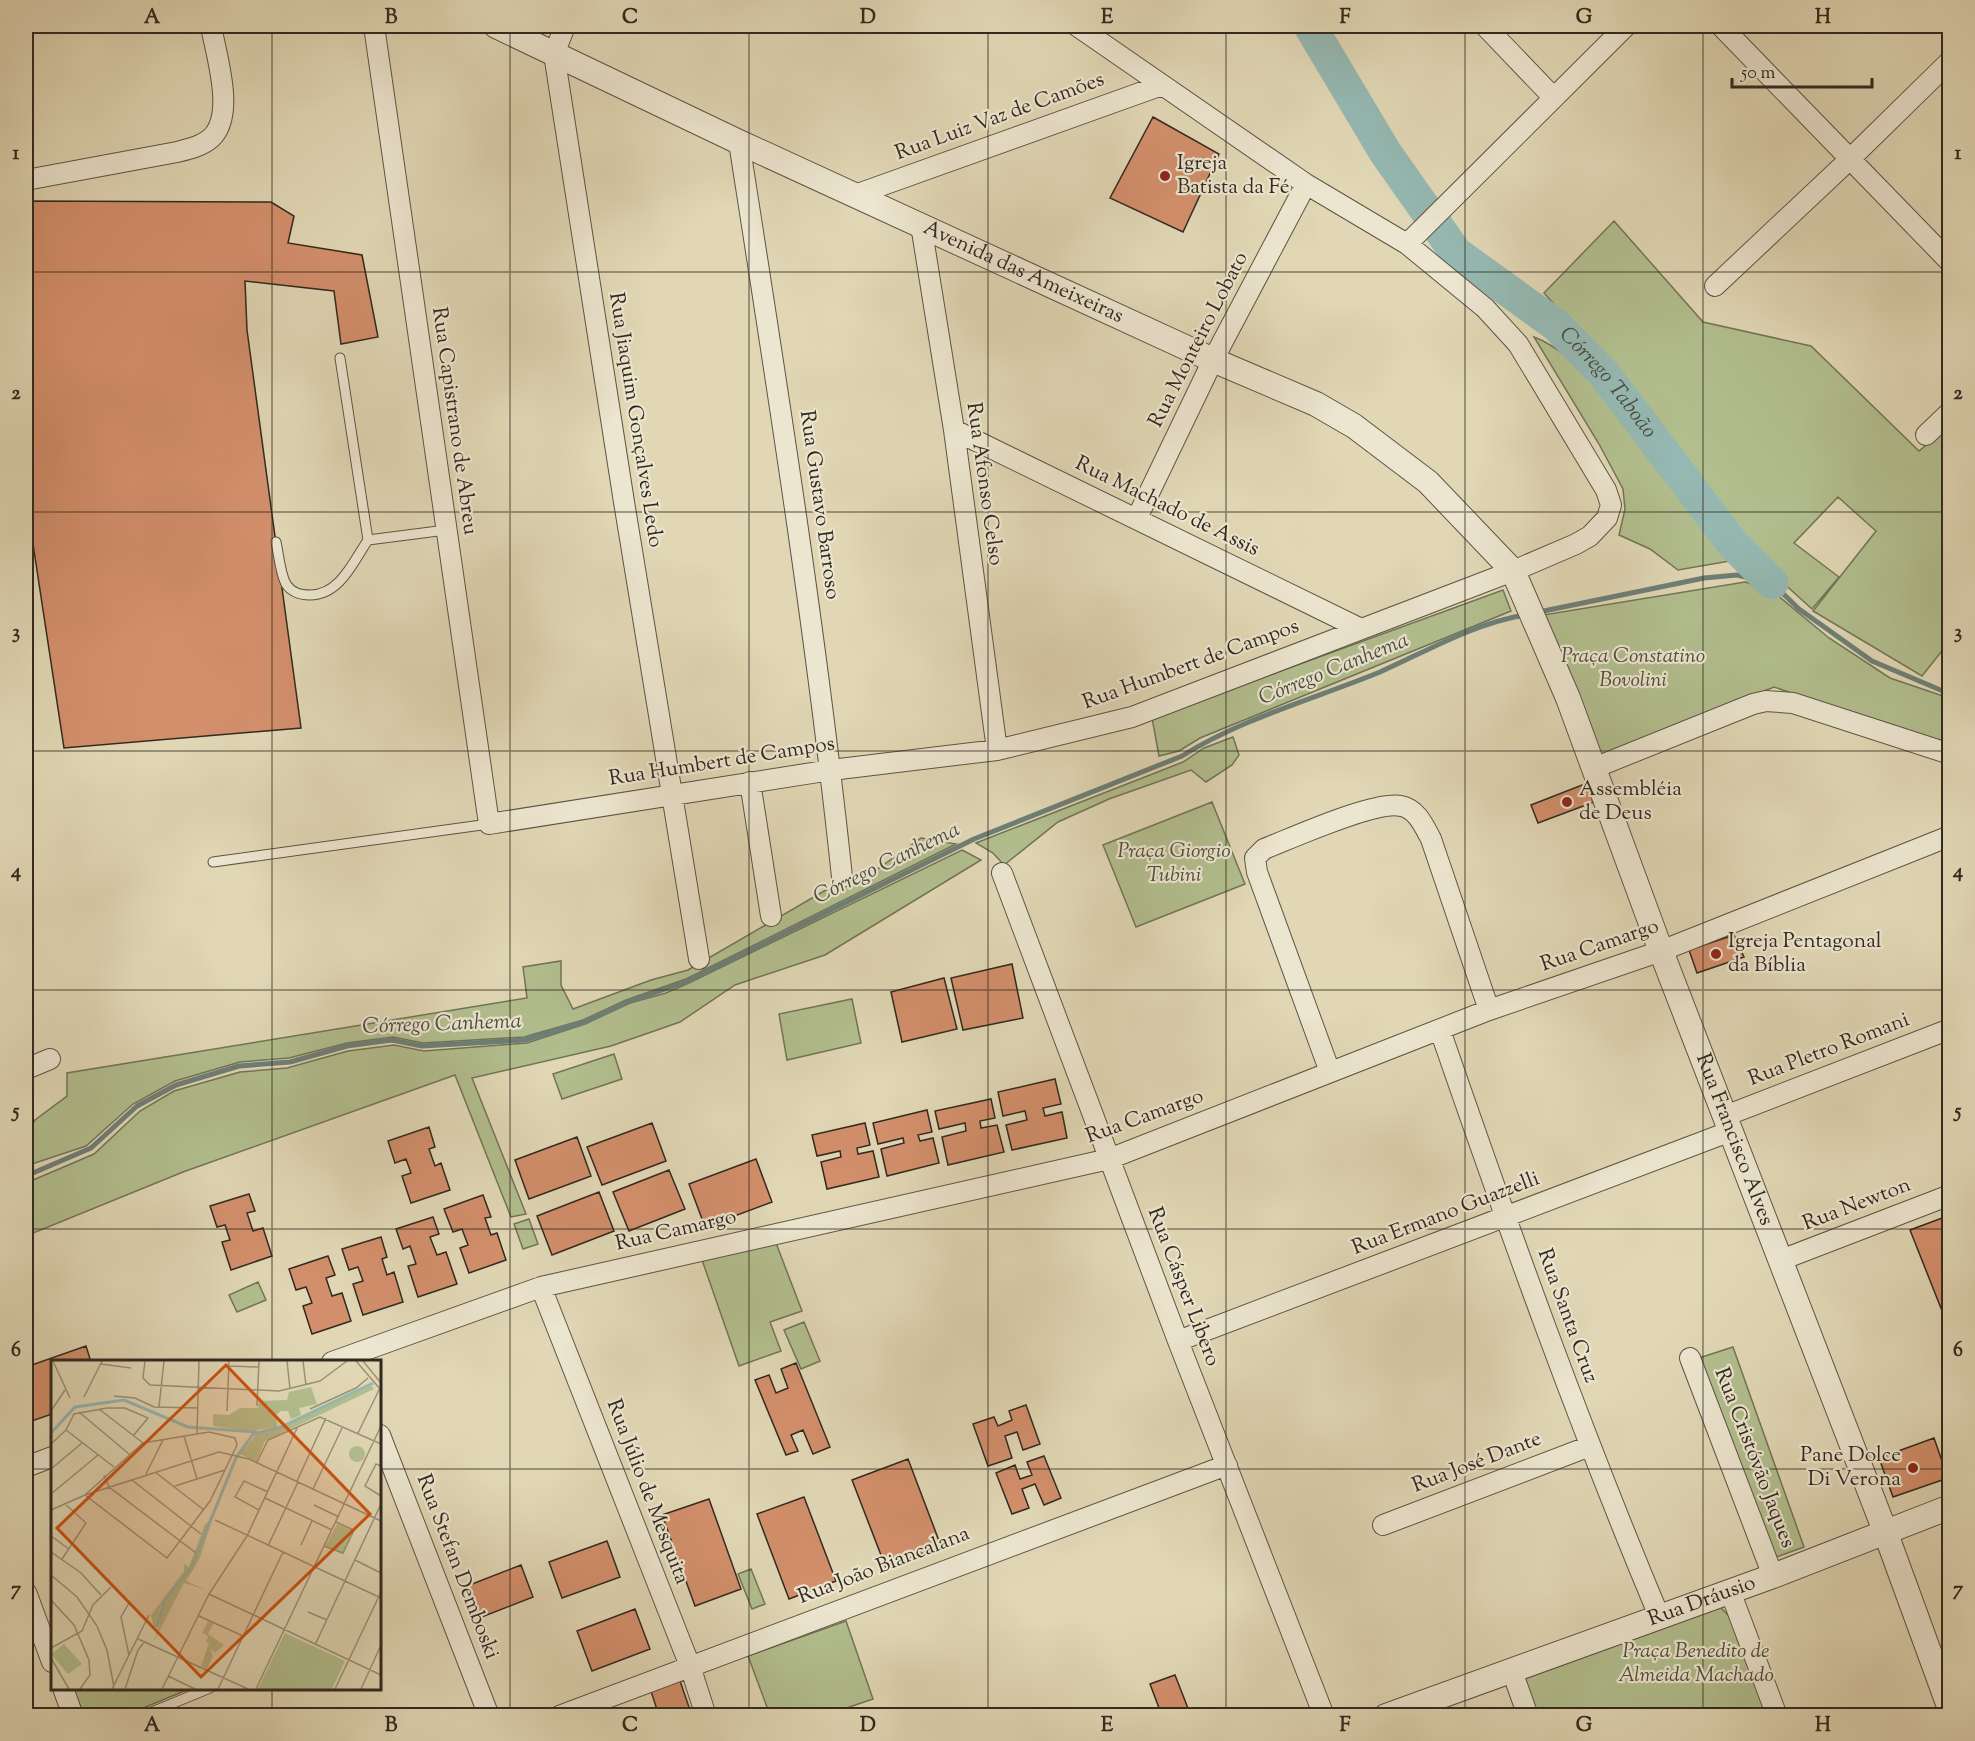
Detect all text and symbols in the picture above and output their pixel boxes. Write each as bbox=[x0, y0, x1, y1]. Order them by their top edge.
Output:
text: A bbox=[144, 4, 161, 33]
text: B bbox=[385, 4, 398, 33]
text: C bbox=[622, 4, 638, 33]
text: D bbox=[860, 4, 876, 33]
text: E bbox=[1101, 4, 1114, 33]
text: F bbox=[1339, 4, 1351, 33]
text: G bbox=[1576, 4, 1593, 33]
text: H bbox=[1815, 4, 1831, 33]
scale bar bbox=[1732, 51, 1872, 89]
text: 50 m bbox=[1740, 61, 1776, 87]
street label: Rua Luiz Vaz de Camões bbox=[891, 65, 1109, 169]
text: 1 bbox=[13, 140, 20, 169]
text: 1 bbox=[1955, 140, 1962, 169]
place label: Igreja Batista da Fé bbox=[1177, 149, 1290, 203]
marker: Igreja Batista da Fé bbox=[1158, 169, 1172, 183]
street label: Avenida das Ameixeiras bbox=[918, 214, 1128, 332]
street label: Rua Monteiro Lobato bbox=[1142, 247, 1256, 433]
street label: Rua Jiaquim Gonçalves Ledo bbox=[600, 290, 670, 550]
street label: Rua Capistrano de Abreu bbox=[423, 305, 485, 537]
water label: Córrego Taboão bbox=[1551, 320, 1664, 446]
text: 2 bbox=[11, 380, 21, 409]
text: 2 bbox=[1953, 380, 1963, 409]
street label: Rua Afonso Celso bbox=[958, 401, 1010, 567]
street label: Rua Gustavo Barroso bbox=[791, 408, 847, 602]
street label: Rua Machado de Assis bbox=[1070, 449, 1264, 565]
street label: Rua Humbert de Campos bbox=[1079, 612, 1303, 718]
text: 3 bbox=[12, 619, 20, 648]
text: 3 bbox=[1954, 619, 1962, 648]
water label: Córrego Canhema bbox=[1254, 625, 1414, 715]
park label: Praça Constatino Bovolini bbox=[1561, 642, 1705, 696]
street label: Rua Humbert de Campos bbox=[607, 729, 837, 795]
place label: Assembléia de Deus bbox=[1579, 775, 1682, 829]
marker: Assembléia de Deus bbox=[1560, 795, 1574, 809]
water label: Córrego Canhema bbox=[808, 815, 966, 913]
park label: Praça Giorgio Tubini bbox=[1117, 837, 1231, 891]
text: 4 bbox=[10, 858, 21, 887]
text: 4 bbox=[1952, 858, 1963, 887]
street label: Rua Camargo bbox=[1537, 912, 1663, 980]
place label: Igreja Pentagonal da Bíblia bbox=[1728, 927, 1882, 981]
marker: Igreja Pentagonal da Bíblia bbox=[1709, 947, 1723, 961]
street label: Rua Pletro Romani bbox=[1744, 1005, 1914, 1095]
water label: Córrego Canhema bbox=[362, 1006, 522, 1044]
street label: Rua Francisco Alves bbox=[1687, 1049, 1781, 1230]
street label: Rua Camargo bbox=[1082, 1082, 1208, 1152]
text: 5 bbox=[11, 1098, 20, 1127]
text: 5 bbox=[1953, 1098, 1962, 1127]
street label: Rua Ermano Guazzelli bbox=[1348, 1164, 1544, 1264]
street label: Rua Newton bbox=[1799, 1171, 1915, 1239]
street label: Rua Camargo bbox=[613, 1203, 739, 1259]
street label: Rua Cásper Libero bbox=[1139, 1203, 1227, 1371]
street label: Rua Santa Cruz bbox=[1529, 1245, 1605, 1387]
text: 6 bbox=[11, 1337, 21, 1366]
text: 6 bbox=[1953, 1337, 1963, 1366]
inset map bbox=[51, 1360, 381, 1690]
street label: Rua Cristóvão Jaques bbox=[1706, 1363, 1802, 1553]
street label: Rua Júlio de Mesquita bbox=[598, 1395, 696, 1589]
street label: Rua José Dante bbox=[1408, 1425, 1546, 1501]
place label: Pane Dolce Di Verona bbox=[1800, 1441, 1901, 1495]
marker: Pane Dolce Di Verona bbox=[1906, 1461, 1920, 1475]
street label: Rua Stefan Demboski bbox=[408, 1470, 506, 1664]
street label: Rua João Biancalana bbox=[794, 1519, 974, 1613]
street label: Rua Dráusio bbox=[1644, 1568, 1760, 1635]
text: 7 bbox=[11, 1576, 22, 1605]
text: 7 bbox=[1953, 1576, 1964, 1605]
park label: Praça Benedito de Almeida Machado bbox=[1618, 1637, 1774, 1691]
text: A bbox=[144, 1712, 161, 1741]
text: B bbox=[385, 1712, 398, 1741]
text: C bbox=[622, 1712, 638, 1741]
text: D bbox=[860, 1712, 876, 1741]
text: E bbox=[1101, 1712, 1114, 1741]
text: F bbox=[1339, 1712, 1351, 1741]
text: G bbox=[1576, 1712, 1593, 1741]
text: H bbox=[1815, 1712, 1831, 1741]

